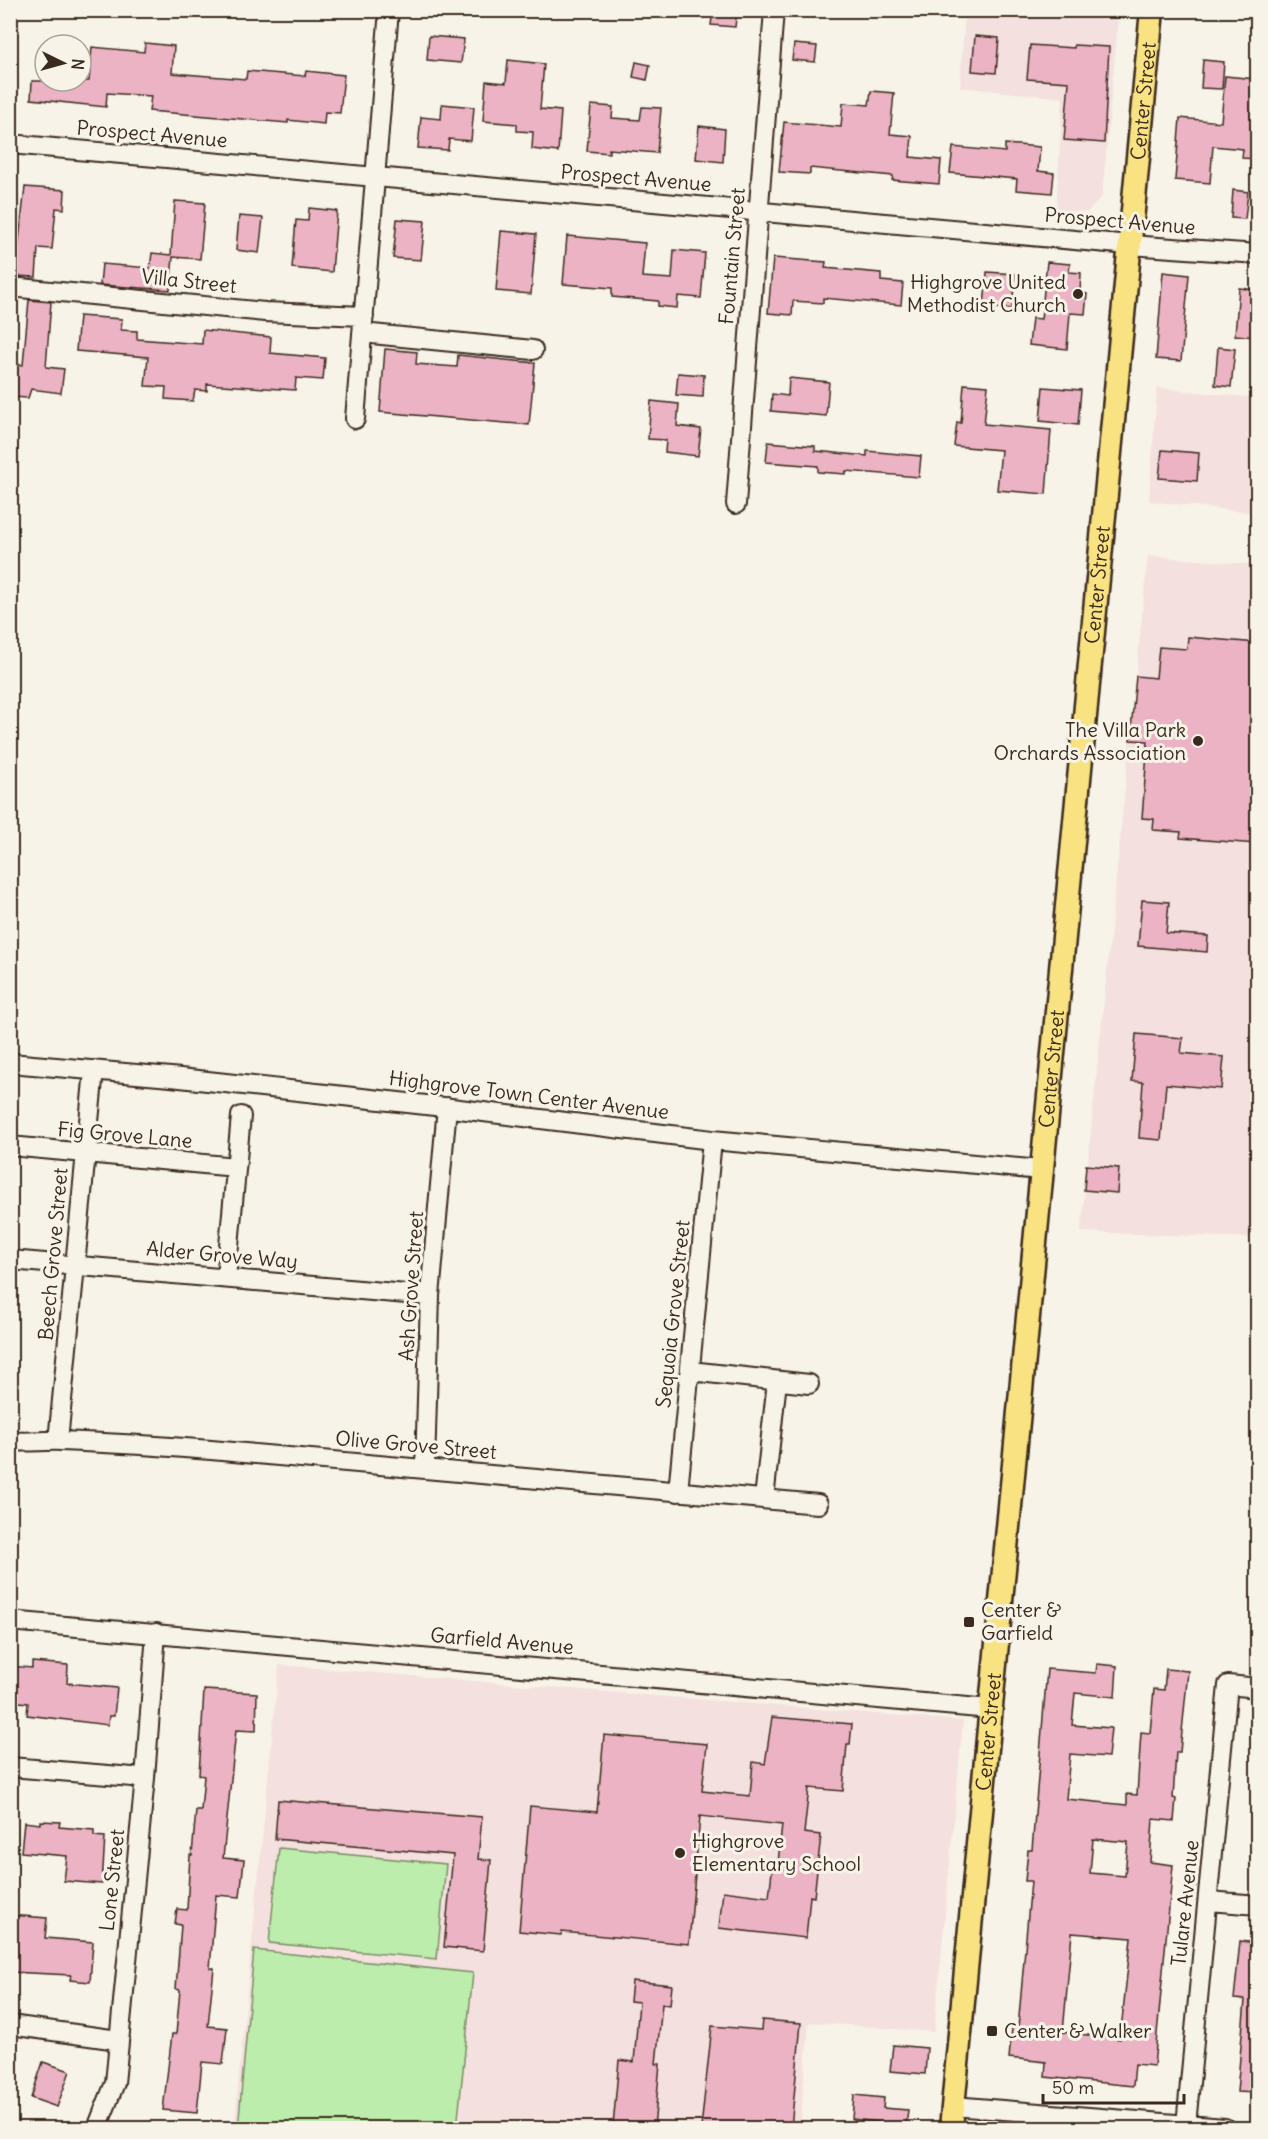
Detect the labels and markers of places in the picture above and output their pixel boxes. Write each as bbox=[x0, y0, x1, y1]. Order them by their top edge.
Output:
place label: Highgrove United Methodist Church bbox=[907, 269, 1066, 317]
marker: Highgrove United Methodist Church bbox=[1071, 287, 1085, 301]
place label: The Villa Park Orchards Association bbox=[993, 717, 1186, 765]
marker: The Villa Park Orchards Association bbox=[1191, 734, 1205, 748]
place label: Center & Garfield bbox=[981, 1597, 1061, 1645]
marker: Center & Garfield bbox=[962, 1615, 976, 1629]
place label: Highgrove Elementary School bbox=[692, 1828, 861, 1876]
marker: Highgrove Elementary School bbox=[673, 1846, 687, 1860]
place label: Center & Walker bbox=[1004, 2018, 1152, 2043]
marker: Center & Walker bbox=[985, 2024, 999, 2038]

